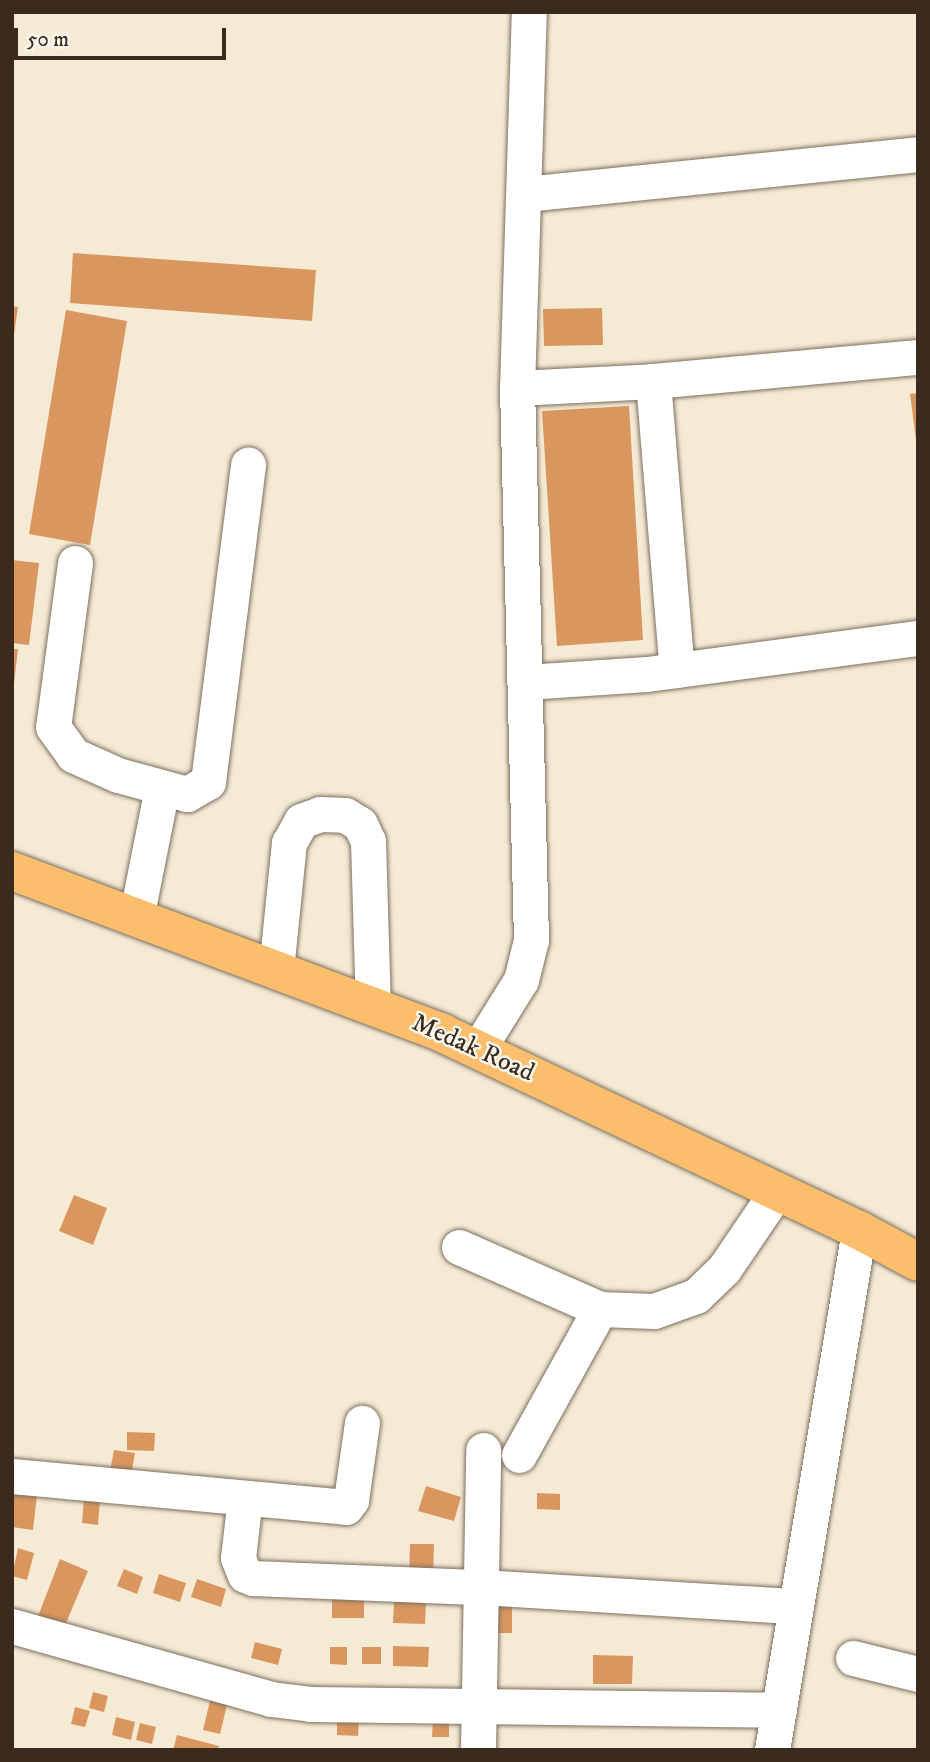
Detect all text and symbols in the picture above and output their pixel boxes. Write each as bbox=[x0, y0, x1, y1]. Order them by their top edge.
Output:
scale bar bbox=[18, 14, 229, 58]
text: 50 m bbox=[27, 27, 69, 53]
street label: Medak Road bbox=[407, 1007, 539, 1089]

